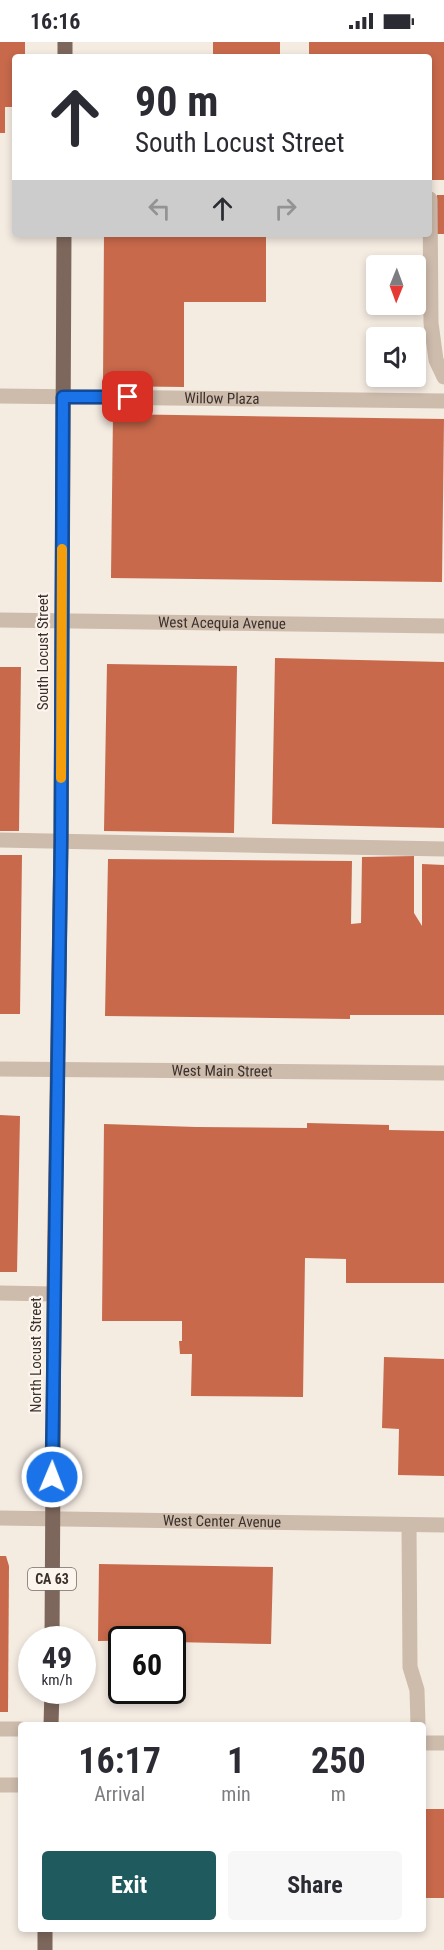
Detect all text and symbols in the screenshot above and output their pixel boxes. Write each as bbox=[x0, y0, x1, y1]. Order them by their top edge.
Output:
text: 16:16 bbox=[30, 9, 81, 34]
text: 90 m bbox=[135, 77, 218, 126]
icon: ahead bbox=[36, 78, 114, 156]
text: South Locust Street bbox=[135, 127, 345, 159]
icon: left bbox=[143, 192, 176, 225]
icon: ahead bbox=[206, 192, 239, 225]
icon: right bbox=[269, 192, 302, 225]
north arrow bbox=[366, 255, 426, 315]
map controls bbox=[366, 255, 426, 387]
button: sound bbox=[366, 327, 426, 387]
pin bbox=[102, 371, 153, 422]
icon: arrive bbox=[111, 380, 144, 413]
street label: Willow Plaza bbox=[184, 389, 260, 408]
street label: South Locust Street bbox=[34, 594, 52, 710]
street label: West Acequia Avenue bbox=[158, 613, 286, 633]
street label: West Main Street bbox=[171, 1062, 273, 1080]
street label: North Locust Street bbox=[27, 1297, 45, 1413]
position arrow bbox=[20, 1445, 84, 1509]
street label: West Center Avenue bbox=[163, 1512, 281, 1531]
road number: CA 63 bbox=[28, 1568, 76, 1590]
speed limit sign: 60 bbox=[108, 1626, 186, 1704]
text: 49 bbox=[42, 1640, 72, 1675]
text: km/h bbox=[42, 1671, 72, 1689]
text: 16:17 bbox=[78, 1740, 161, 1782]
text: 1 bbox=[227, 1740, 245, 1782]
text: 250 bbox=[311, 1740, 366, 1782]
text: Arrival bbox=[94, 1782, 145, 1806]
text: min bbox=[221, 1782, 251, 1806]
text: m bbox=[331, 1782, 346, 1806]
button: Exit bbox=[42, 1851, 216, 1920]
button: Share bbox=[228, 1851, 402, 1920]

